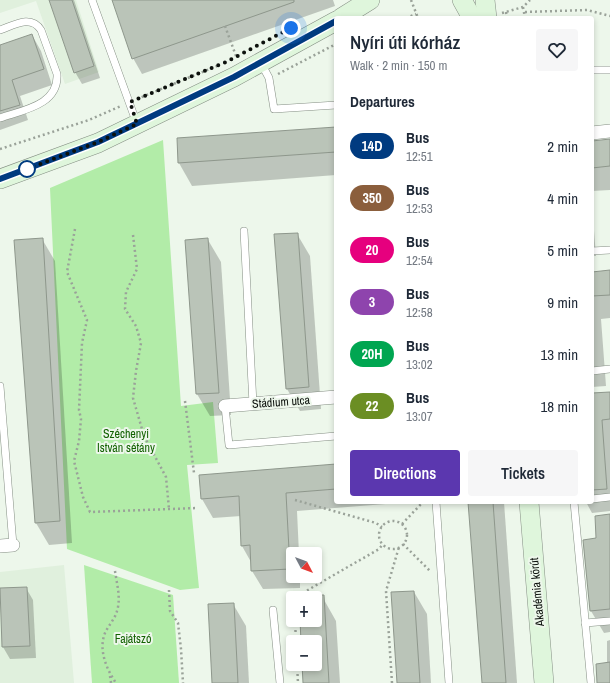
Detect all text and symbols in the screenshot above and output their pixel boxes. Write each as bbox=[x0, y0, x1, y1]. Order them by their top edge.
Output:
your location bbox=[281, 18, 301, 38]
text: Nyíri úti kórház bbox=[350, 29, 460, 55]
button: heart bbox=[536, 29, 578, 71]
text: Walk · 2 min · 150 m bbox=[350, 57, 447, 74]
text: Departures bbox=[350, 91, 415, 112]
text: Bus bbox=[406, 127, 429, 148]
text: 2 min bbox=[547, 136, 578, 157]
text: 14D bbox=[361, 137, 383, 155]
text: 12:51 bbox=[406, 148, 433, 165]
unlabelled marker bbox=[18, 160, 36, 178]
text: Bus bbox=[406, 179, 429, 200]
text: 4 min bbox=[547, 188, 578, 209]
text: 350 bbox=[362, 189, 382, 207]
text: 12:53 bbox=[406, 200, 433, 217]
text: Bus bbox=[406, 231, 429, 252]
text: 5 min bbox=[547, 240, 578, 261]
text: 20 bbox=[366, 241, 378, 259]
text: 12:54 bbox=[406, 252, 433, 269]
text: Bus bbox=[406, 283, 429, 304]
text: 9 min bbox=[547, 292, 578, 313]
text: 3 bbox=[369, 293, 375, 311]
text: 12:58 bbox=[406, 304, 433, 321]
text: Bus bbox=[406, 335, 429, 356]
text: 13 min bbox=[540, 344, 578, 365]
text: 20H bbox=[361, 345, 383, 363]
text: 13:02 bbox=[406, 356, 433, 373]
text: Bus bbox=[406, 387, 429, 408]
street label: Stádium utca bbox=[252, 392, 311, 412]
text: 18 min bbox=[540, 396, 578, 417]
text: 22 bbox=[366, 397, 378, 415]
text: 13:07 bbox=[406, 408, 433, 425]
park label: Széchenyi István sétány bbox=[97, 426, 155, 456]
button: Directions bbox=[350, 450, 460, 496]
button: Tickets bbox=[468, 450, 578, 496]
north arrow bbox=[286, 547, 322, 583]
map controls bbox=[286, 547, 322, 671]
street label: Akadémia körút bbox=[526, 557, 548, 628]
button: + bbox=[286, 591, 322, 627]
park label: Fajátszó bbox=[115, 631, 151, 647]
button: − bbox=[286, 635, 322, 671]

